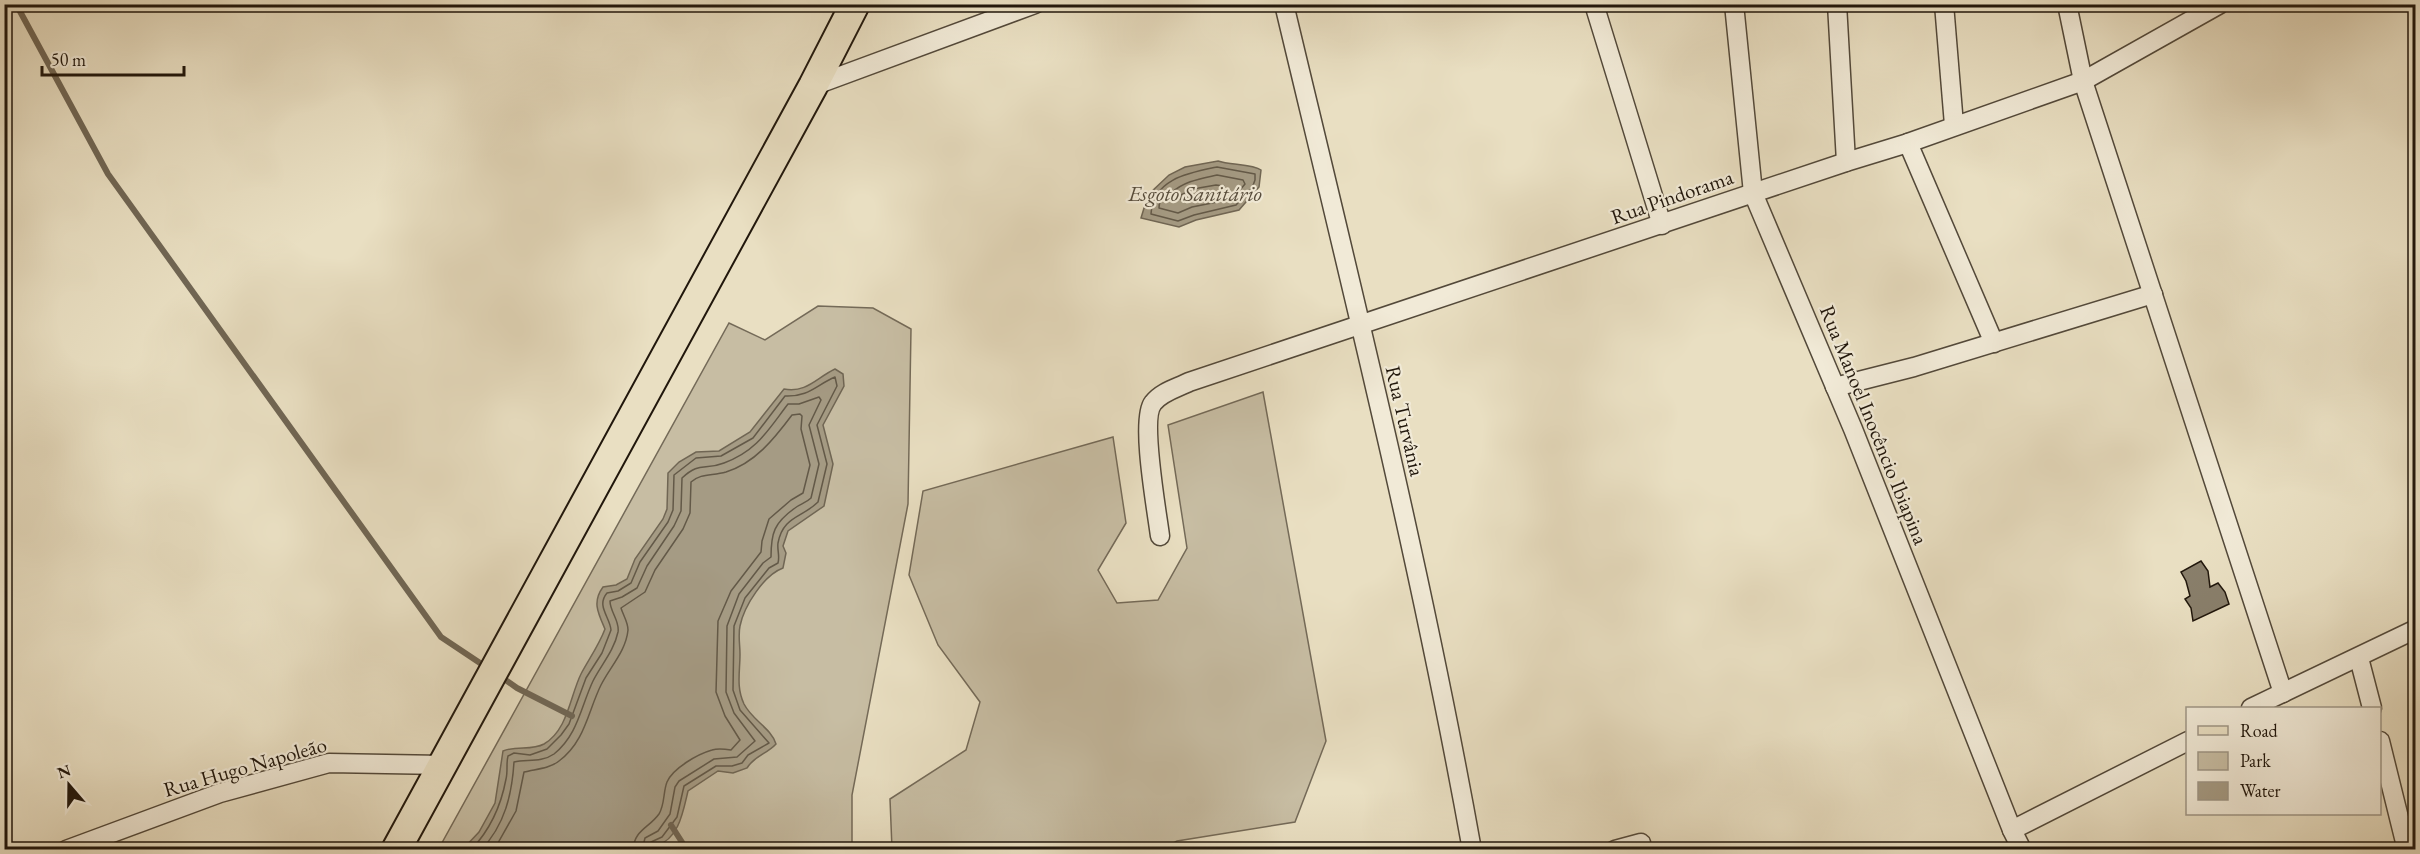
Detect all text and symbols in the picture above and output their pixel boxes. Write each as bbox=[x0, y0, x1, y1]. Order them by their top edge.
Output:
scale bar bbox=[42, 39, 184, 77]
text: 50 m bbox=[51, 48, 86, 71]
street label: Rua Pindorama bbox=[1607, 163, 1737, 230]
water label: Esgoto Sanitário bbox=[1127, 179, 1262, 208]
street label: Rua Manoel Inocêncio Ibiapina bbox=[1814, 301, 1935, 549]
street label: Rua Turvânia bbox=[1380, 363, 1431, 479]
legend bbox=[2186, 707, 2381, 815]
text: Road bbox=[2240, 719, 2279, 742]
street label: Rua Hugo Napoleão bbox=[160, 730, 330, 803]
text: Park bbox=[2240, 749, 2271, 772]
north arrow bbox=[39, 755, 99, 815]
text: N bbox=[54, 759, 74, 783]
text: Water bbox=[2240, 779, 2281, 802]

